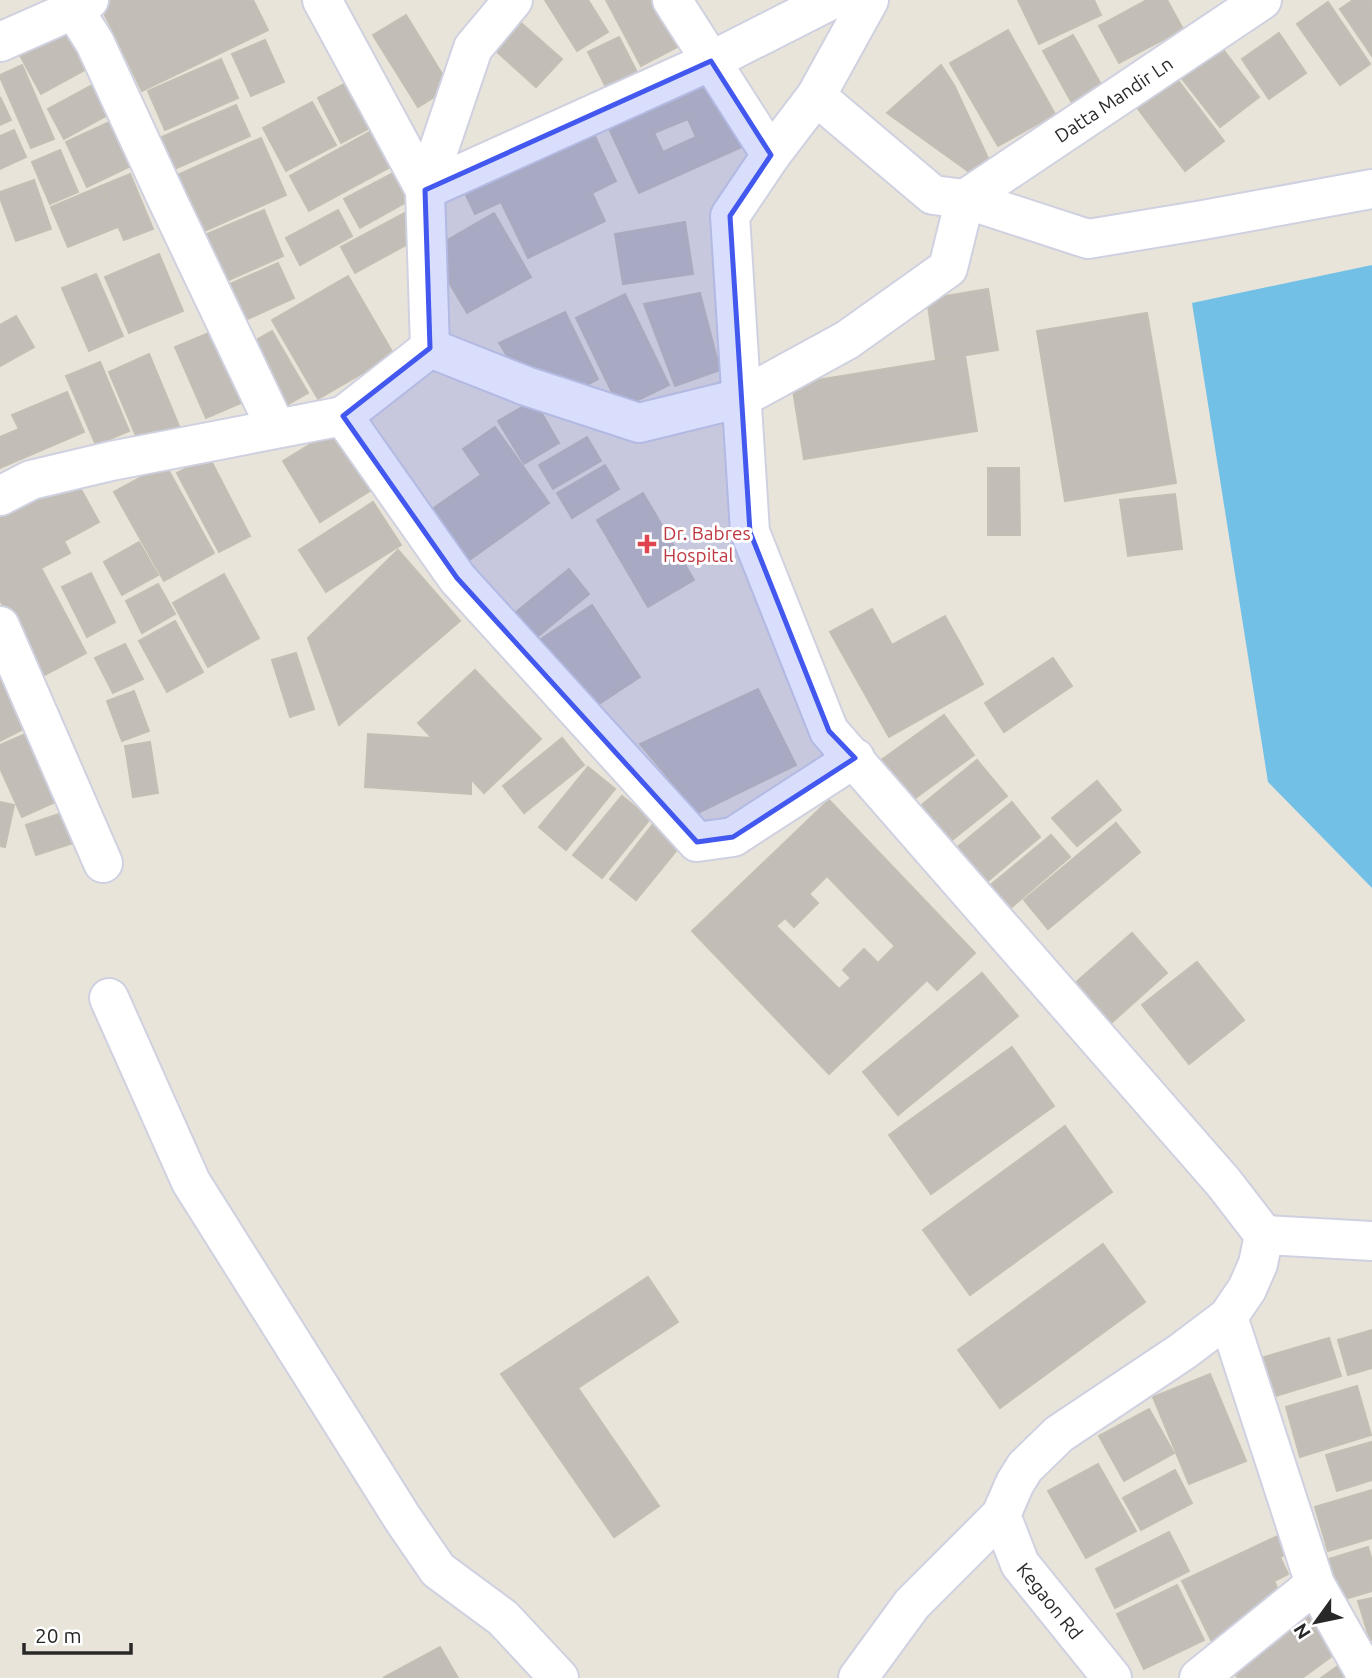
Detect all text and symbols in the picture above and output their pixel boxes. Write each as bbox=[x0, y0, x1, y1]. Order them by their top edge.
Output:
street label: Datta Mandir Ln bbox=[1050, 52, 1177, 147]
place label: Dr. Babres Hospital bbox=[663, 522, 751, 566]
marker: Dr. Babres Hospital bbox=[637, 534, 657, 554]
street label: Kegaon Rd bbox=[1012, 1558, 1087, 1644]
north arrow bbox=[1281, 1587, 1351, 1657]
scale bar bbox=[24, 1612, 131, 1656]
text: N bbox=[1289, 1619, 1315, 1643]
text: 20 m bbox=[35, 1623, 82, 1647]

